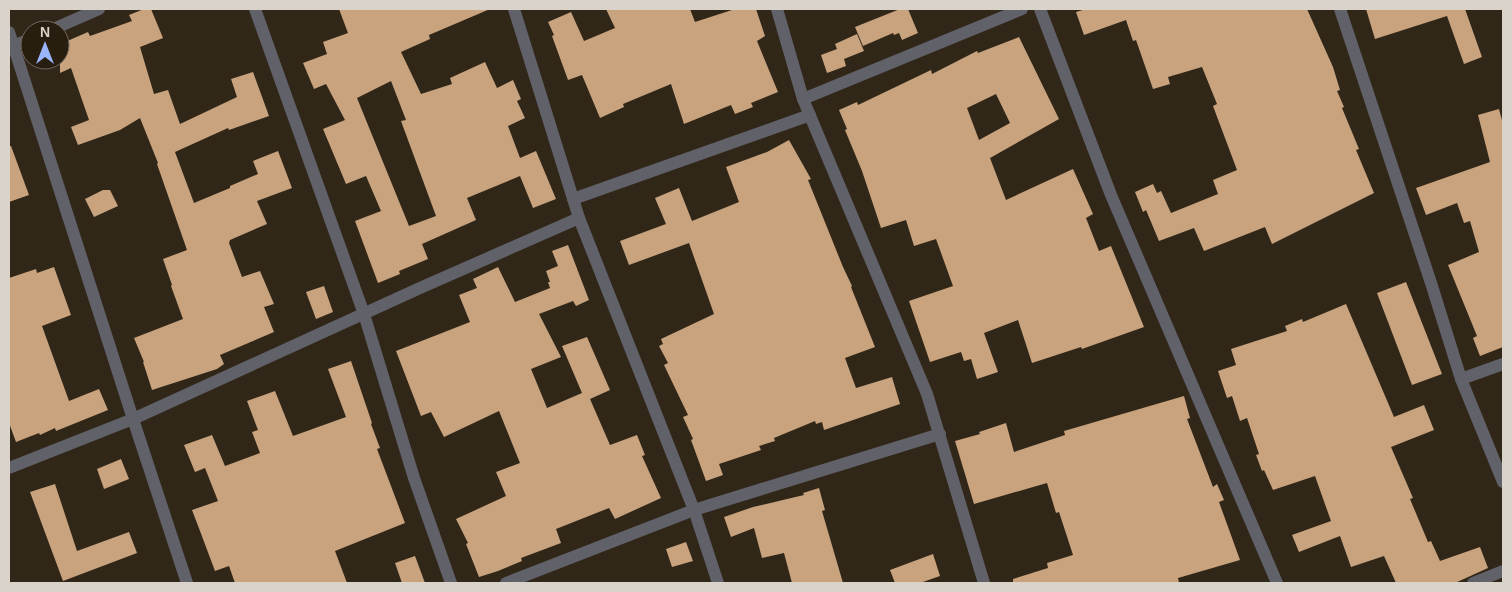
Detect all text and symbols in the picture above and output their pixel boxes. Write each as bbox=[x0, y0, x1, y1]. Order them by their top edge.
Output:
north arrow bbox=[20, 20, 70, 70]
text: N bbox=[40, 24, 50, 40]

